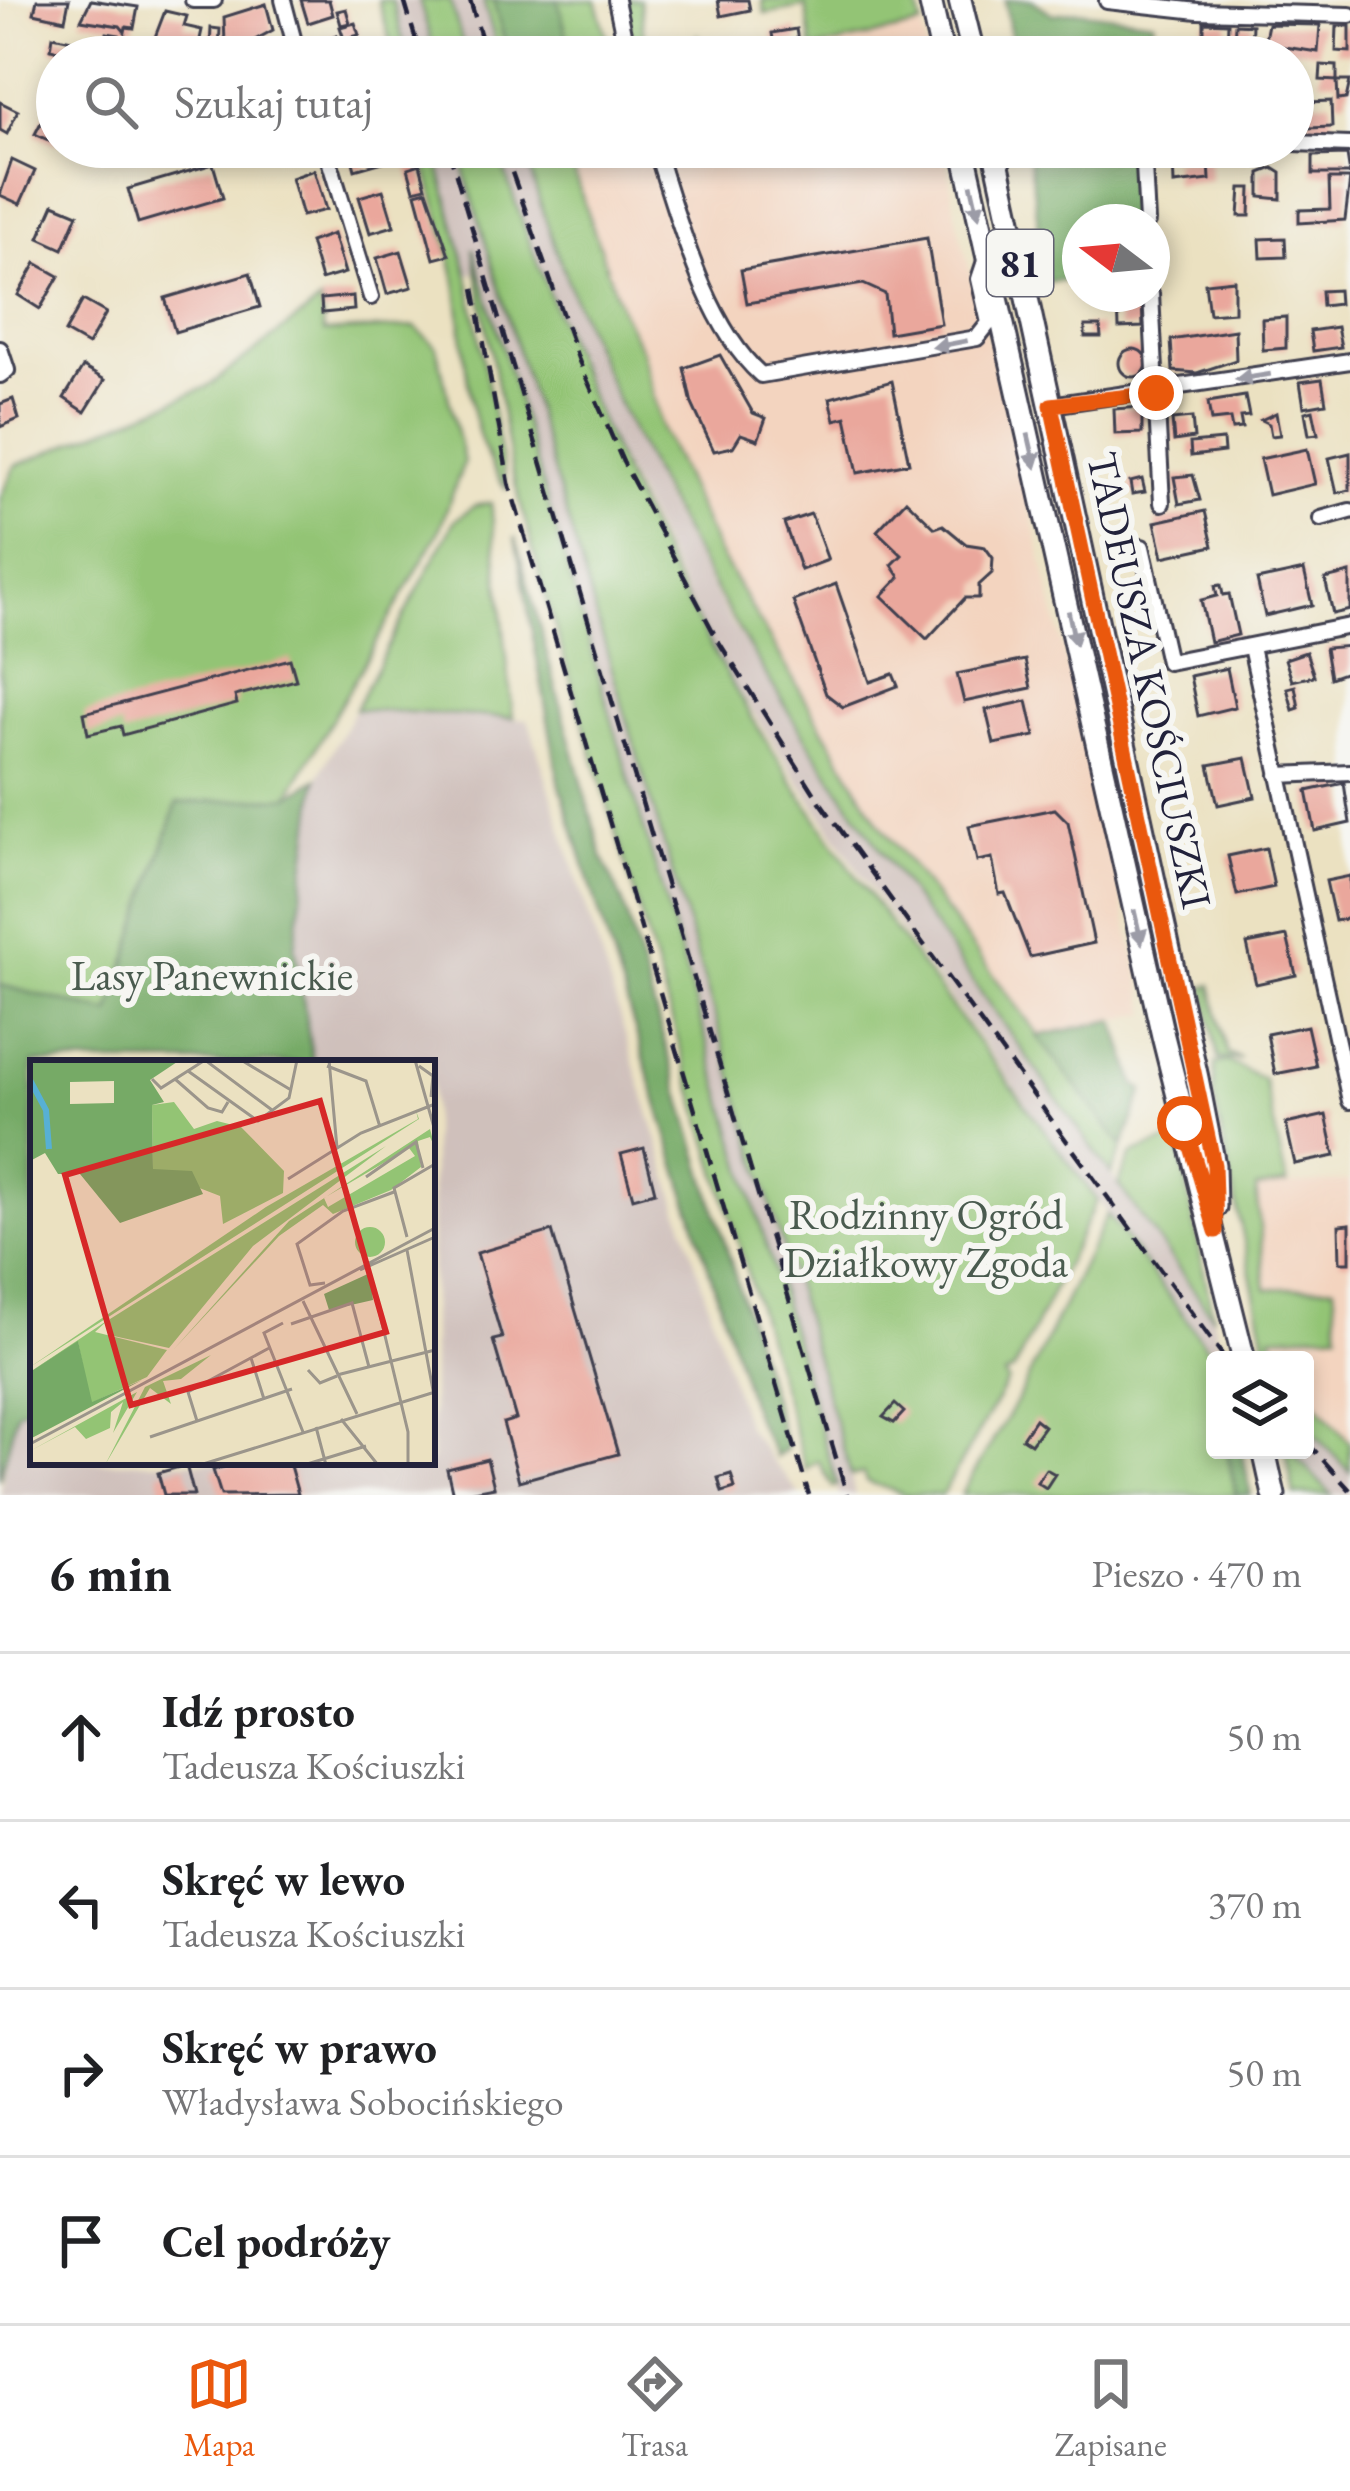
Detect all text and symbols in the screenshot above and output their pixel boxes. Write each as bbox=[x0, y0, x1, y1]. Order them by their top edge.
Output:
search box bbox=[36, 36, 1314, 168]
icon: search bbox=[78, 69, 144, 135]
text: Szukaj tutaj bbox=[174, 73, 373, 131]
one-way arrow bbox=[967, 183, 986, 221]
north arrow bbox=[1062, 204, 1170, 312]
road number: 81 bbox=[987, 230, 1053, 296]
one-way arrow bbox=[930, 335, 968, 354]
route end bbox=[1129, 366, 1183, 420]
one-way arrow bbox=[1234, 368, 1271, 387]
one-way arrow bbox=[1024, 433, 1043, 471]
street label: TADEUSZA KOŚCIUSZKI bbox=[1074, 447, 1225, 913]
one-way arrow bbox=[1063, 610, 1082, 648]
one-way arrow bbox=[1129, 908, 1148, 945]
park label: Lasy Panewnickie bbox=[71, 948, 353, 1003]
inset map bbox=[30, 1060, 435, 1465]
route start bbox=[1157, 1096, 1211, 1150]
park label: Rodzinny Ogród Działkowy Zgoda bbox=[784, 1187, 1068, 1290]
map controls bbox=[1206, 1351, 1314, 1459]
button: layers bbox=[1206, 1351, 1314, 1459]
text: 6 min bbox=[48, 1540, 172, 1606]
text: Pieszo · 470 m bbox=[1091, 1548, 1302, 1599]
text: Idź prosto bbox=[162, 1682, 355, 1740]
icon: ahead bbox=[48, 1704, 114, 1770]
text: 50 m bbox=[1226, 1711, 1302, 1762]
text: Tadeusza Kościuszki bbox=[162, 1740, 465, 1791]
text: Skręć w lewo bbox=[162, 1850, 405, 1908]
icon: left bbox=[48, 1872, 114, 1938]
text: 370 m bbox=[1208, 1879, 1302, 1930]
text: Tadeusza Kościuszki bbox=[162, 1908, 465, 1959]
text: Skręć w prawo bbox=[162, 2018, 437, 2076]
icon: right bbox=[48, 2040, 114, 2106]
text: 50 m bbox=[1226, 2047, 1302, 2098]
text: Władysława Sobocińskiego bbox=[162, 2076, 564, 2127]
icon: arrive bbox=[48, 2208, 114, 2274]
text: Cel podróży bbox=[162, 2212, 390, 2270]
tab: Mapa bbox=[183, 2351, 255, 2466]
tab: Trasa bbox=[621, 2351, 688, 2466]
tab: Zapisane bbox=[1054, 2351, 1167, 2466]

